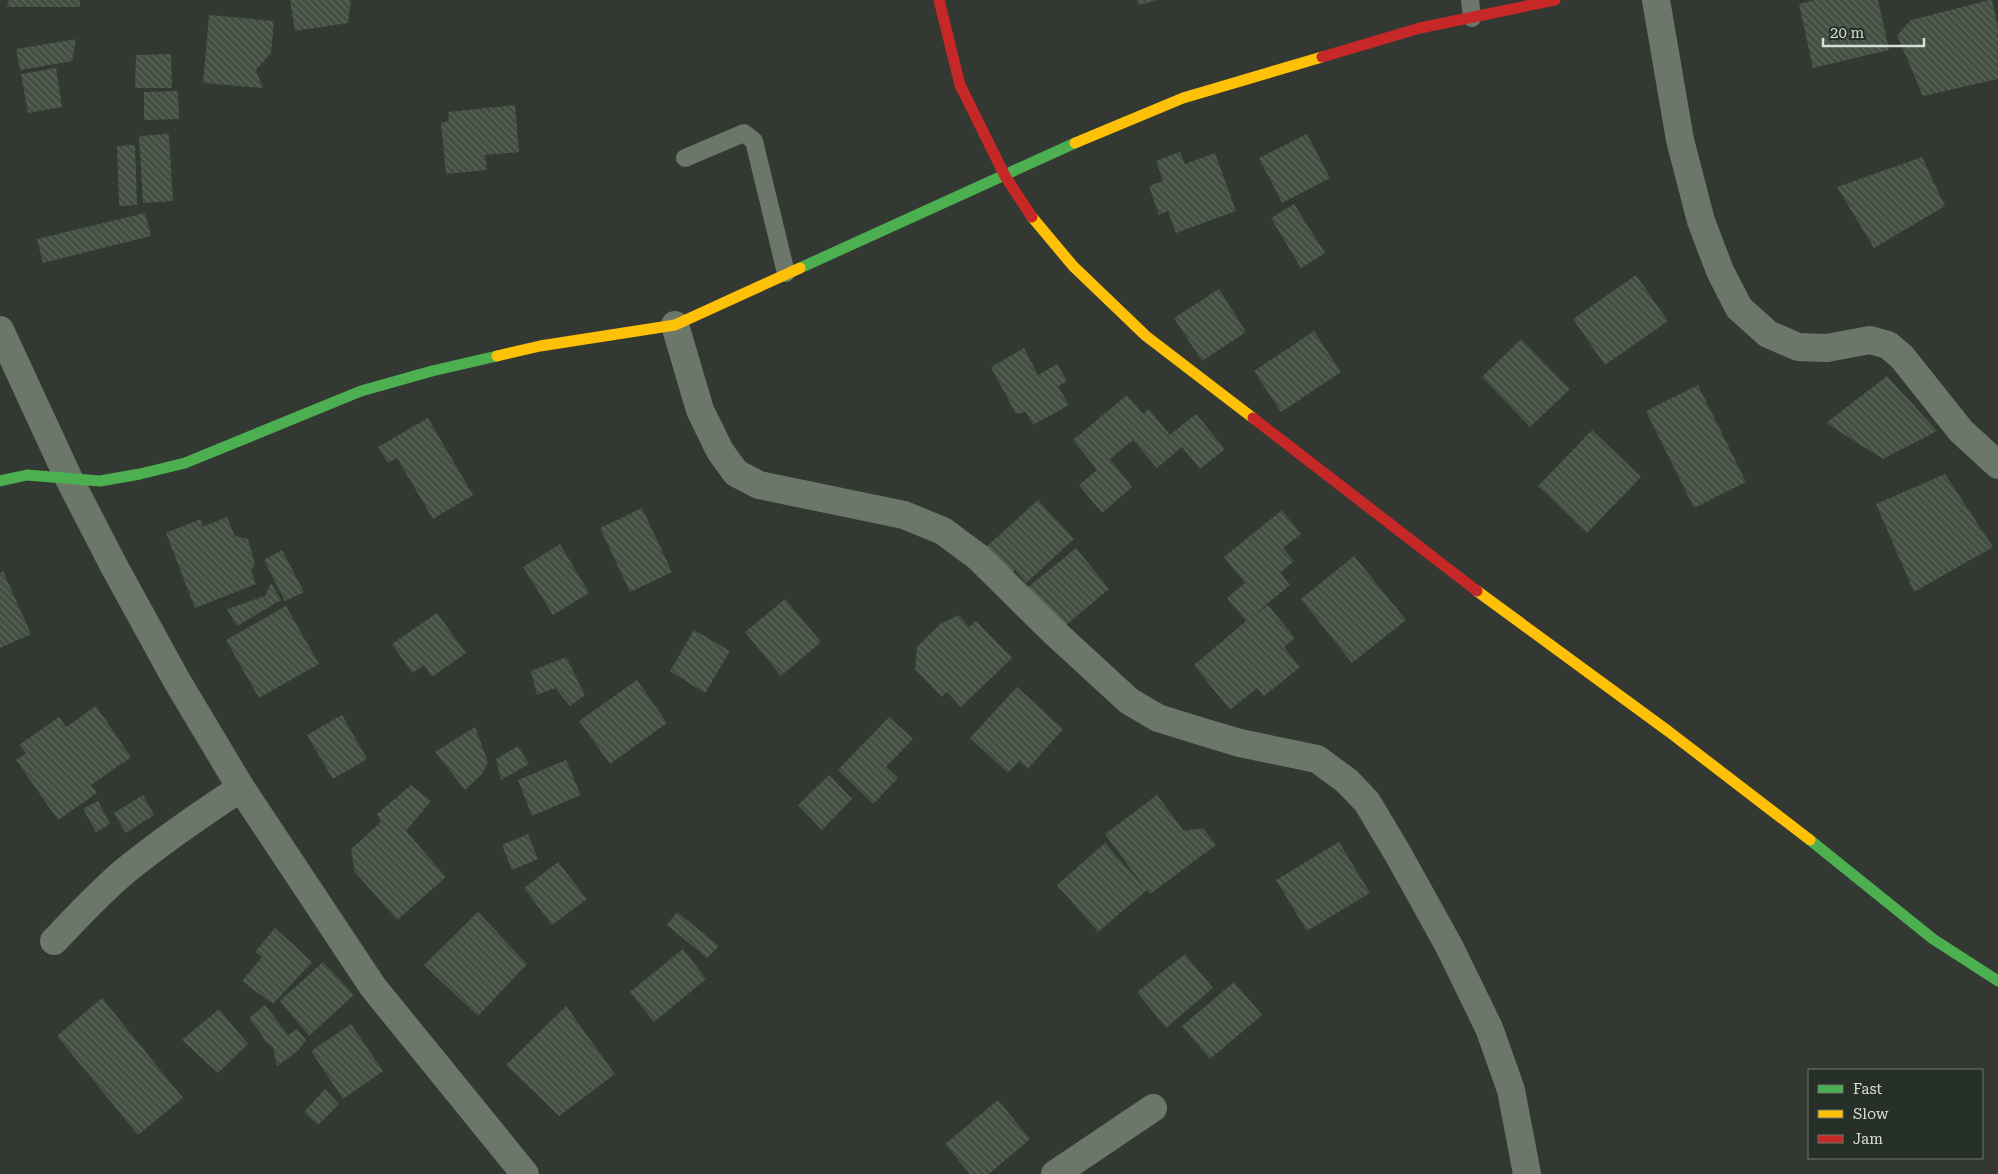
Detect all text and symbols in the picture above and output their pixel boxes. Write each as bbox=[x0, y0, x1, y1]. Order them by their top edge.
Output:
scale bar bbox=[1823, 15, 1924, 47]
text: 20 m bbox=[1830, 24, 1865, 42]
legend bbox=[1808, 1069, 1983, 1159]
text: Fast bbox=[1853, 1080, 1883, 1098]
text: Slow bbox=[1853, 1105, 1889, 1123]
text: Jam bbox=[1853, 1130, 1883, 1148]

